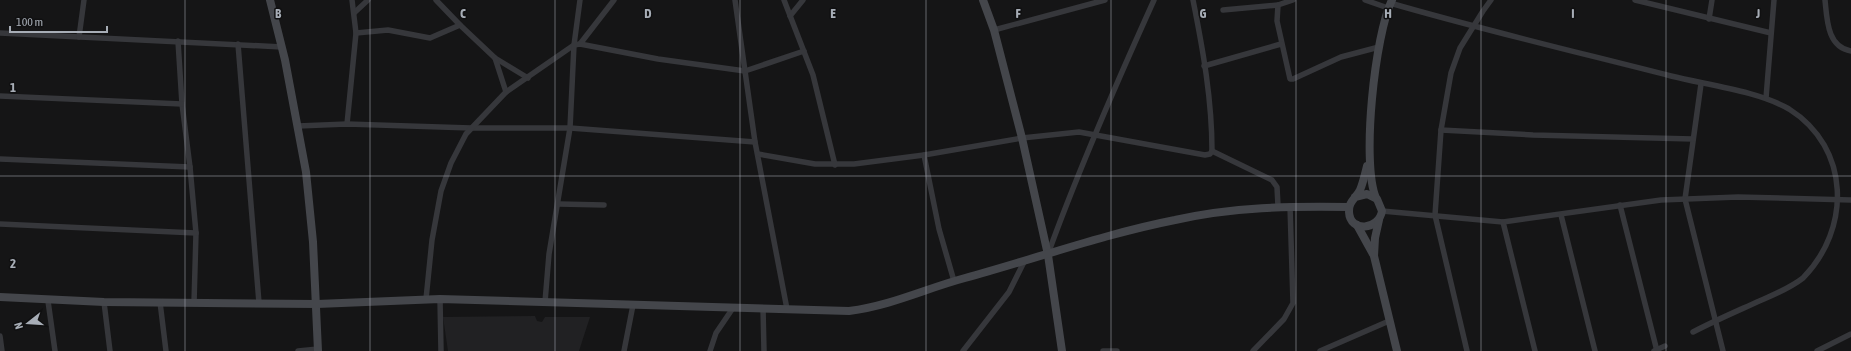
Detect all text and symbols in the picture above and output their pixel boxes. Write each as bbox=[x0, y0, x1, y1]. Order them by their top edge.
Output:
text: B bbox=[275, 6, 282, 21]
text: C bbox=[460, 6, 466, 21]
text: D bbox=[644, 6, 652, 21]
text: E bbox=[830, 6, 836, 21]
text: F bbox=[1015, 6, 1021, 21]
text: G bbox=[1200, 6, 1207, 21]
text: H bbox=[1384, 6, 1392, 21]
text: I bbox=[1571, 6, 1575, 21]
text: J bbox=[1755, 6, 1760, 21]
scale bar bbox=[10, 8, 107, 34]
text: 100 m bbox=[16, 15, 43, 29]
text: 1 bbox=[10, 80, 16, 95]
text: 2 bbox=[10, 256, 16, 271]
north arrow bbox=[8, 303, 48, 343]
text: N bbox=[12, 321, 25, 331]

